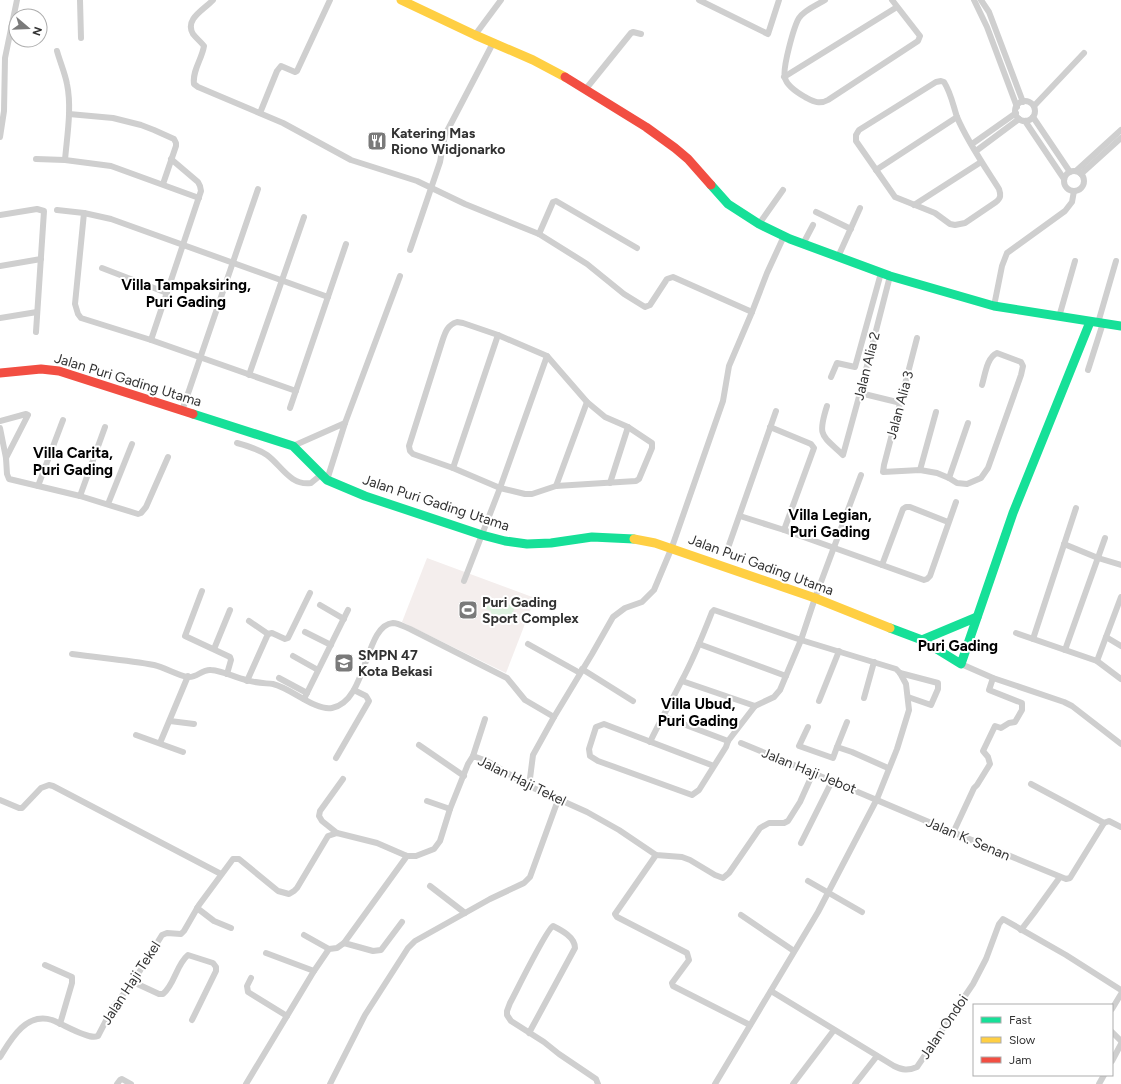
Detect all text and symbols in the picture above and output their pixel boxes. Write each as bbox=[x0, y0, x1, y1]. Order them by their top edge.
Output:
north arrow bbox=[8, 8, 48, 48]
text: N bbox=[29, 25, 45, 37]
place label: Katering Mas Riono Widjonarko bbox=[391, 125, 505, 158]
restaurant icon: Katering Mas Riono Widjonarko bbox=[366, 130, 388, 152]
district label: Villa Tampaksiring, Puri Gading bbox=[121, 276, 251, 311]
street label: Jalan Alia 2 bbox=[850, 330, 884, 402]
street label: Jalan Puri Gading Utama bbox=[52, 349, 204, 411]
street label: Jalan Alia 3 bbox=[883, 369, 917, 441]
district label: Villa Carita, Puri Gading bbox=[33, 444, 113, 479]
street label: Jalan Puri Gading Utama bbox=[361, 471, 511, 535]
district label: Villa Legian, Puri Gading bbox=[788, 506, 872, 541]
street label: Jalan Puri Gading Utama bbox=[686, 531, 836, 599]
place label: Puri Gading Sport Complex bbox=[482, 594, 579, 627]
sports icon: Puri Gading Sport Complex bbox=[457, 599, 479, 621]
district label: Puri Gading bbox=[918, 637, 998, 655]
place label: SMPN 47 Kota Bekasi bbox=[358, 647, 432, 680]
school or university icon: SMPN 47 Kota Bekasi bbox=[333, 652, 355, 674]
district label: Villa Ubud, Puri Gading bbox=[658, 695, 738, 730]
street label: Jalan Haji Jebot bbox=[759, 744, 859, 798]
street label: Jalan Haji Tekel bbox=[475, 752, 569, 810]
street label: Jalan K. Senan bbox=[923, 814, 1013, 864]
street label: Jalan Haji Tekel bbox=[98, 938, 164, 1028]
street label: Jalan Ondoi bbox=[916, 992, 972, 1062]
legend bbox=[973, 1004, 1113, 1076]
text: Fast bbox=[1009, 1013, 1032, 1027]
text: Slow bbox=[1009, 1033, 1036, 1047]
text: Jam bbox=[1009, 1053, 1032, 1067]

